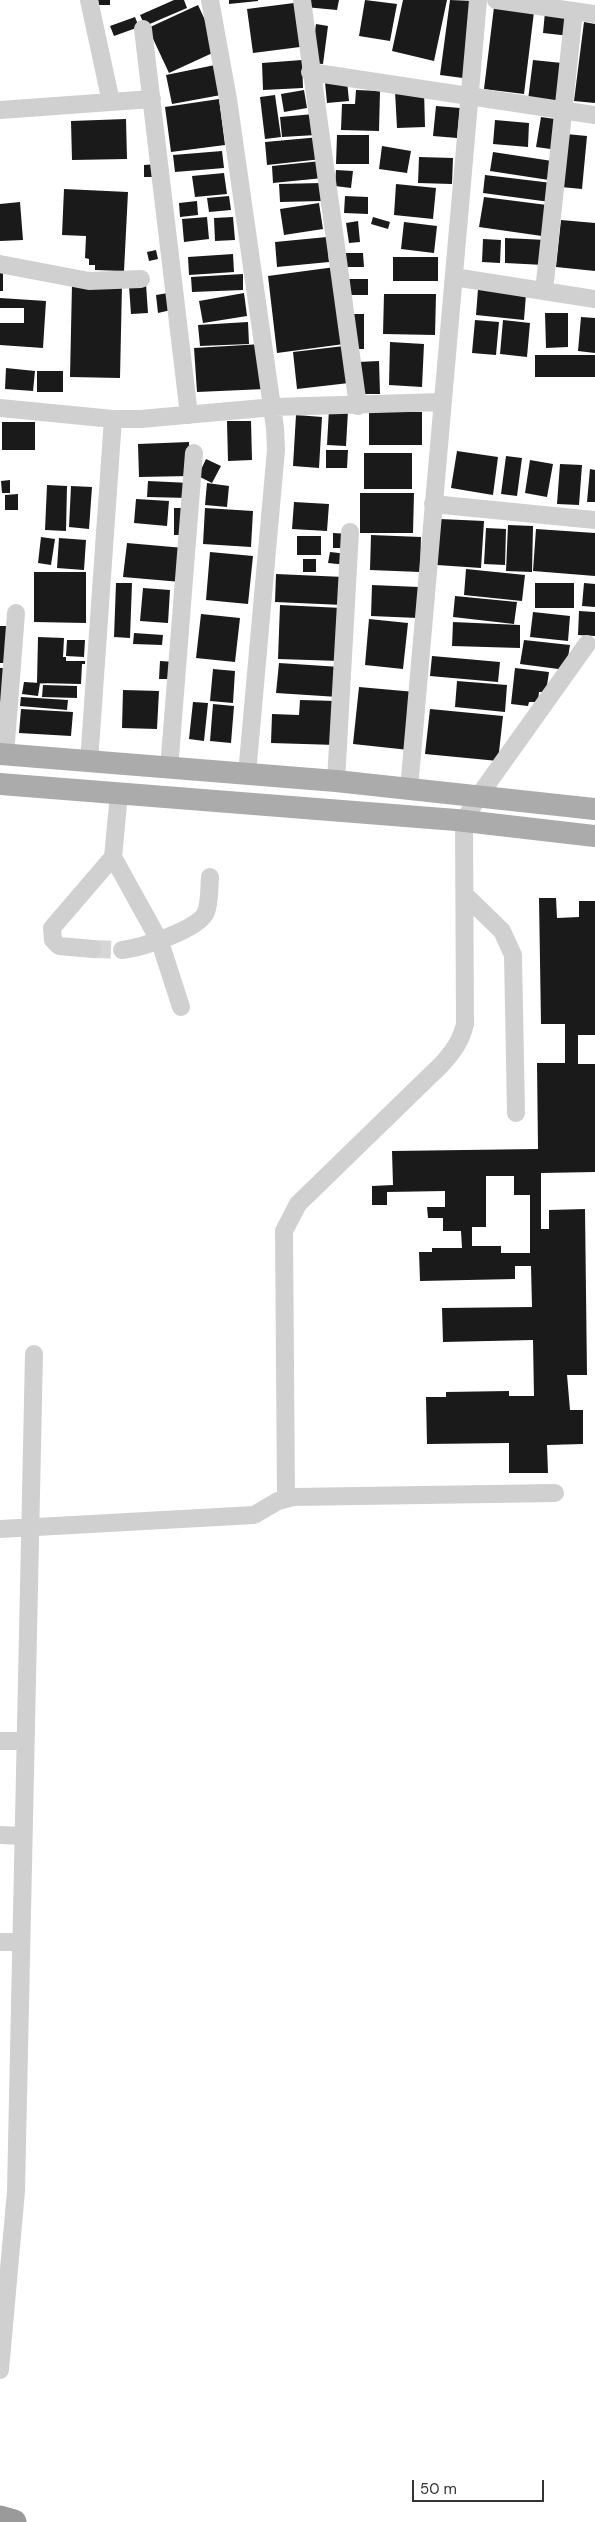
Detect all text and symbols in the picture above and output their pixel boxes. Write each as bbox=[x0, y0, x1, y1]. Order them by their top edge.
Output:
scale bar bbox=[415, 2470, 548, 2502]
text: 50 m bbox=[420, 2479, 457, 2499]

